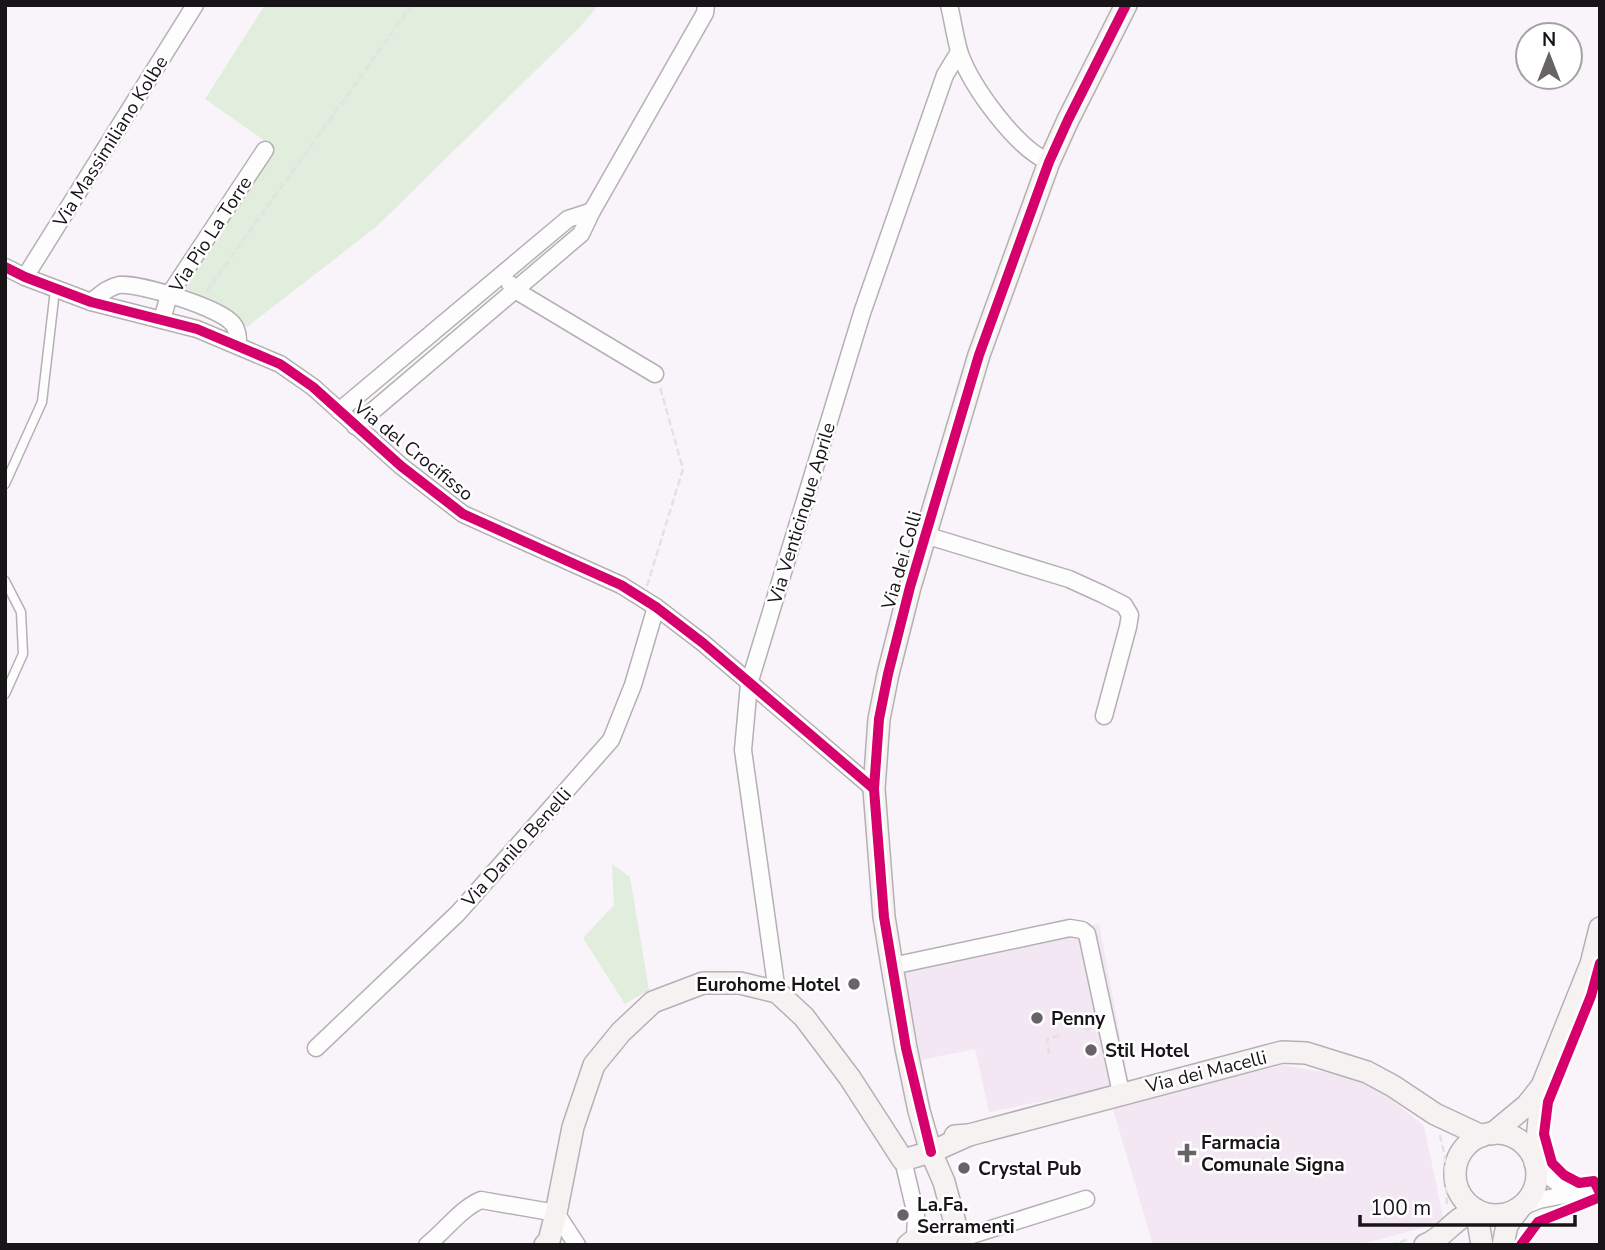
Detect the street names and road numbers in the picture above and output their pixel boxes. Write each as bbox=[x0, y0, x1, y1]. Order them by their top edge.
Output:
street label: Via Massimiliano Kolbe bbox=[47, 51, 174, 233]
street label: Via Pio La Torre bbox=[163, 171, 258, 299]
street label: Via del Crocifisso bbox=[347, 394, 479, 507]
street label: Via Venticinque Aprile bbox=[762, 419, 842, 608]
street label: Via dei Colli bbox=[875, 508, 928, 613]
street label: Via Danilo Benelli bbox=[455, 782, 577, 914]
street label: Via dei Macelli bbox=[1142, 1044, 1269, 1100]

